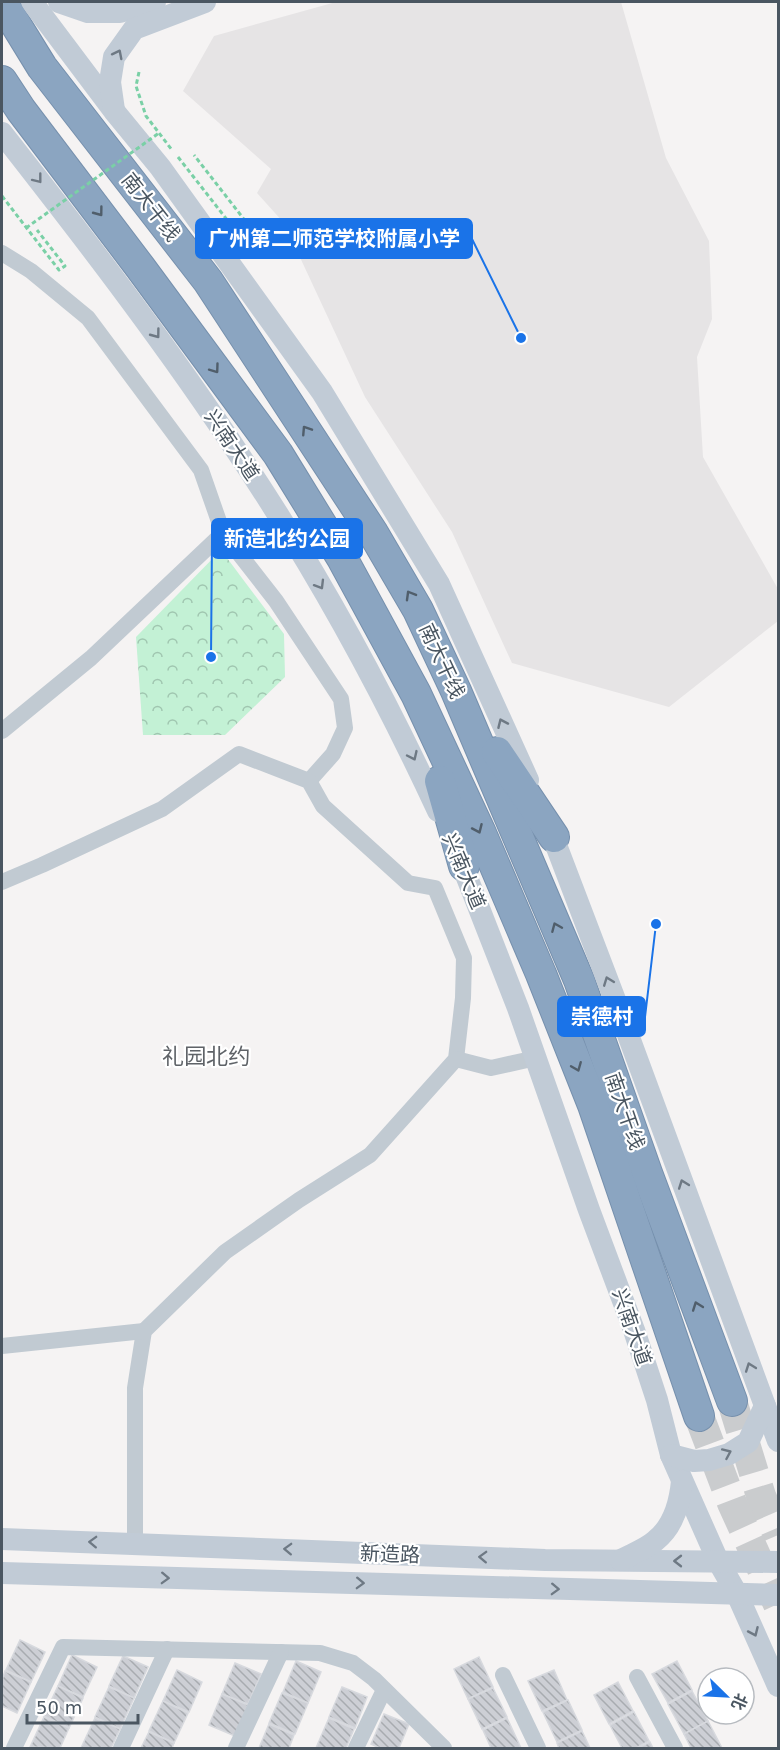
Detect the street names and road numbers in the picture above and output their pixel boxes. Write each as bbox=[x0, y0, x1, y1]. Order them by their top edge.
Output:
street label: 南大干线 bbox=[117, 168, 185, 246]
street label: 兴南大道 bbox=[200, 405, 264, 485]
street label: 南大干线 bbox=[414, 620, 470, 702]
street label: 兴南大道 bbox=[437, 829, 491, 913]
street label: 南大干线 bbox=[601, 1069, 649, 1153]
street label: 兴南大道 bbox=[608, 1285, 656, 1369]
street label: 新造路 bbox=[360, 1541, 420, 1567]

